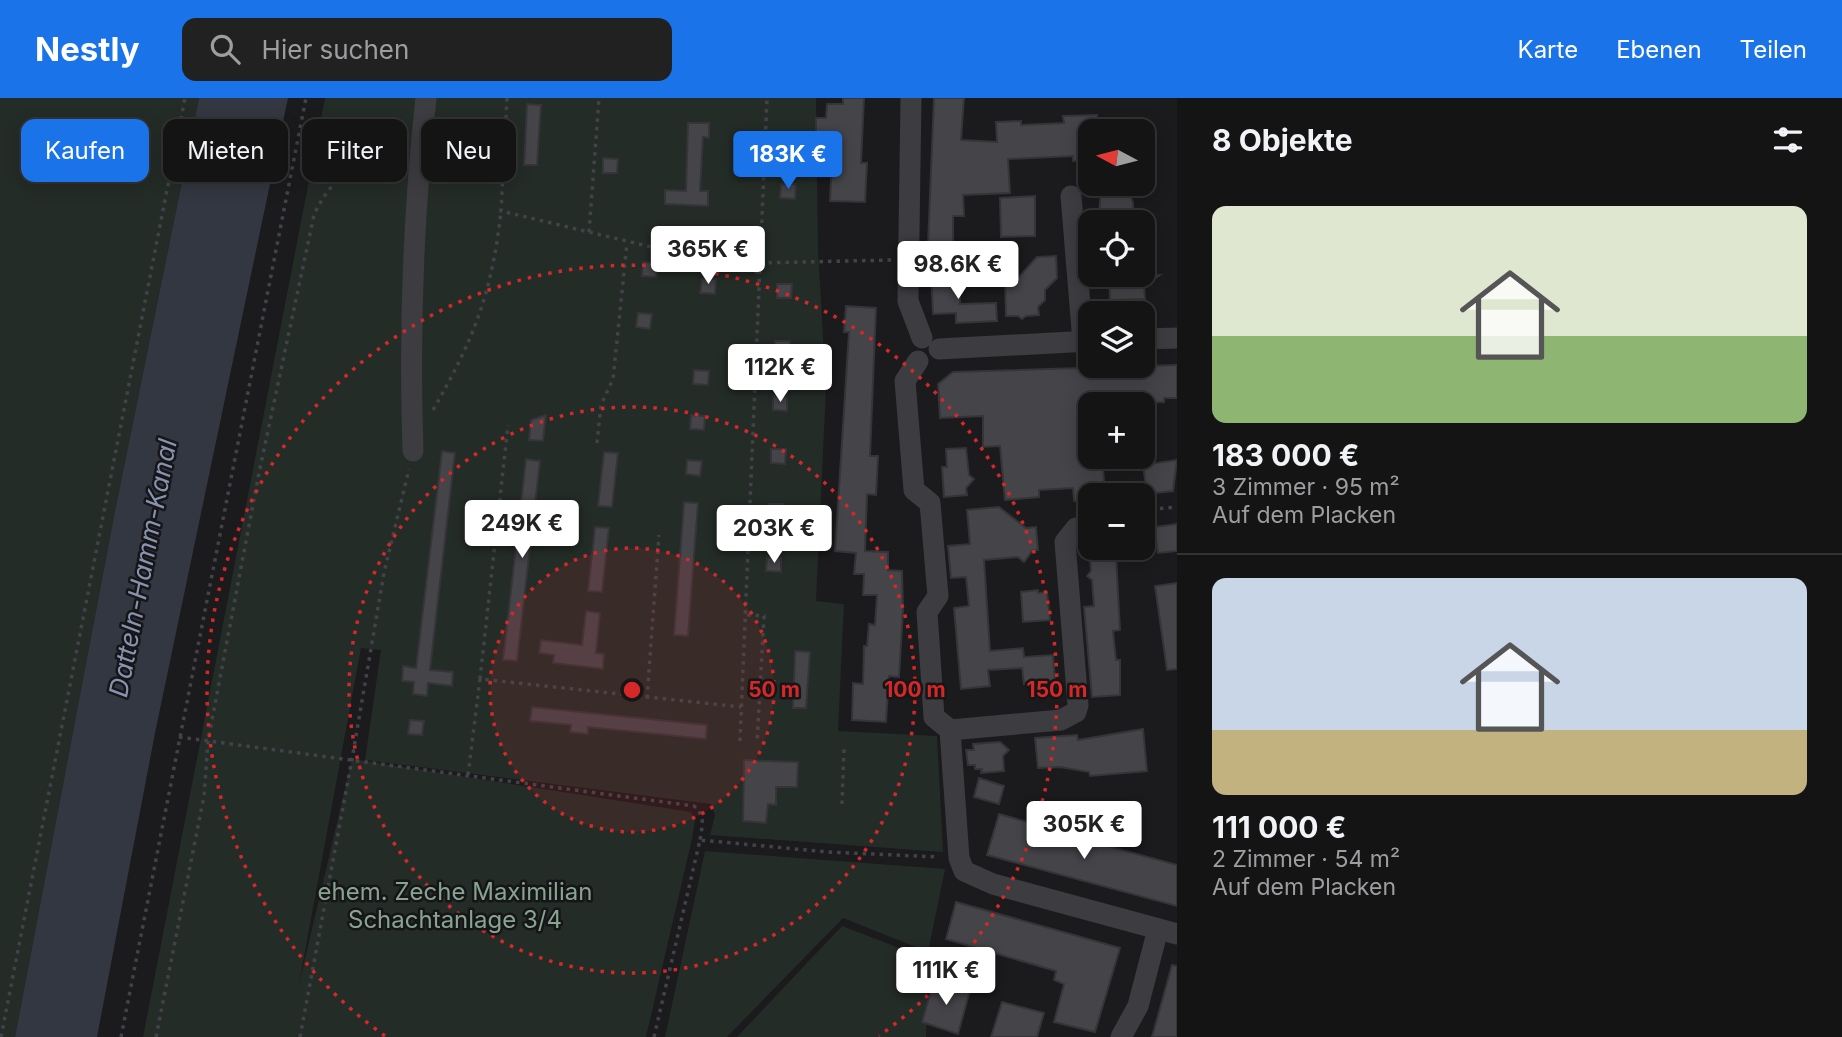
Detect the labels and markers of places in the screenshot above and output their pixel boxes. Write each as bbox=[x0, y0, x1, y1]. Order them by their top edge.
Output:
pin: 183K € bbox=[731, 132, 845, 191]
pin: 365K € bbox=[651, 226, 765, 286]
pin: 98.6K € bbox=[893, 242, 1023, 301]
pin: 112K € bbox=[723, 344, 837, 404]
pin: 249K € bbox=[465, 500, 579, 560]
pin: 203K € bbox=[717, 505, 831, 565]
centre of rings bbox=[620, 678, 644, 702]
pin: 305K € bbox=[1027, 802, 1141, 861]
pin: 111K € bbox=[889, 948, 1003, 1007]

